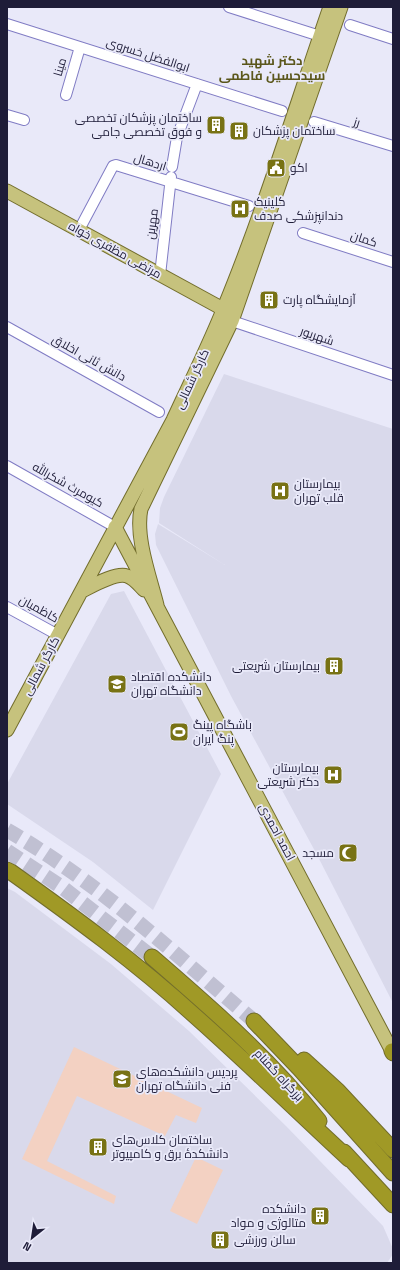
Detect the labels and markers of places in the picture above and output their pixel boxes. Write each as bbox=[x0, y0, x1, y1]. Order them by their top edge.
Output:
place label: ساختمان پزشکان تخصصی و فوق تخصصی جامی bbox=[75, 110, 202, 140]
building icon: ساختمان پزشکان تخصصی و فوق تخصصی جامی bbox=[205, 114, 227, 136]
building icon: ساختمان پزشکان bbox=[228, 120, 250, 142]
place label: ساختمان پزشکان bbox=[253, 123, 336, 140]
public building icon: اکو bbox=[265, 157, 287, 179]
place label: اکو bbox=[290, 160, 308, 176]
place label: کلینیک دندانپزشکی صدف bbox=[254, 194, 343, 225]
hospital icon: کلینیک دندانپزشکی صدف bbox=[229, 198, 251, 220]
building icon: آزمایشگاه پارت bbox=[258, 289, 280, 311]
place label: آزمایشگاه پارت bbox=[283, 292, 356, 309]
place label: بیمارستان قلب تهران bbox=[294, 476, 344, 506]
hospital icon: بیمارستان قلب تهران bbox=[269, 480, 291, 502]
building icon: بیمارستان شریعتی bbox=[323, 655, 345, 677]
place label: بیمارستان شریعتی bbox=[232, 658, 320, 674]
place label: دانشکده اقتصاد دانشگاه تهران bbox=[131, 669, 212, 699]
school or university icon: دانشکده اقتصاد دانشگاه تهران bbox=[106, 673, 128, 695]
place label: باشگاه پینگ پنگ ایران bbox=[193, 717, 252, 748]
sports icon: باشگاه پینگ پنگ ایران bbox=[168, 721, 190, 743]
place label: بیمارستان دکتر شریعتی bbox=[257, 760, 319, 790]
hospital icon: بیمارستان دکتر شریعتی bbox=[322, 764, 344, 786]
mosque icon: مسجد bbox=[337, 842, 359, 864]
place label: مسجد bbox=[302, 845, 334, 861]
place label: پردیس دانشکده‌های فنی دانشگاه تهران bbox=[136, 1064, 238, 1094]
school or university icon: پردیس دانشکده‌های فنی دانشگاه تهران bbox=[111, 1068, 133, 1090]
place label: ساختمان کلاس‌های دانشکدهٔ برق و کامپیوتر bbox=[111, 1132, 229, 1162]
building icon: ساختمان کلاس‌های دانشکدهٔ برق و کامپیوتر bbox=[87, 1136, 109, 1158]
place label: دانشکده متالوژی و مواد bbox=[231, 1201, 306, 1231]
building icon: دانشکده متالوژی و مواد bbox=[309, 1205, 331, 1227]
building icon: سالن ورزشی bbox=[209, 1229, 231, 1251]
place label: سالن ورزشی bbox=[234, 1232, 296, 1248]

